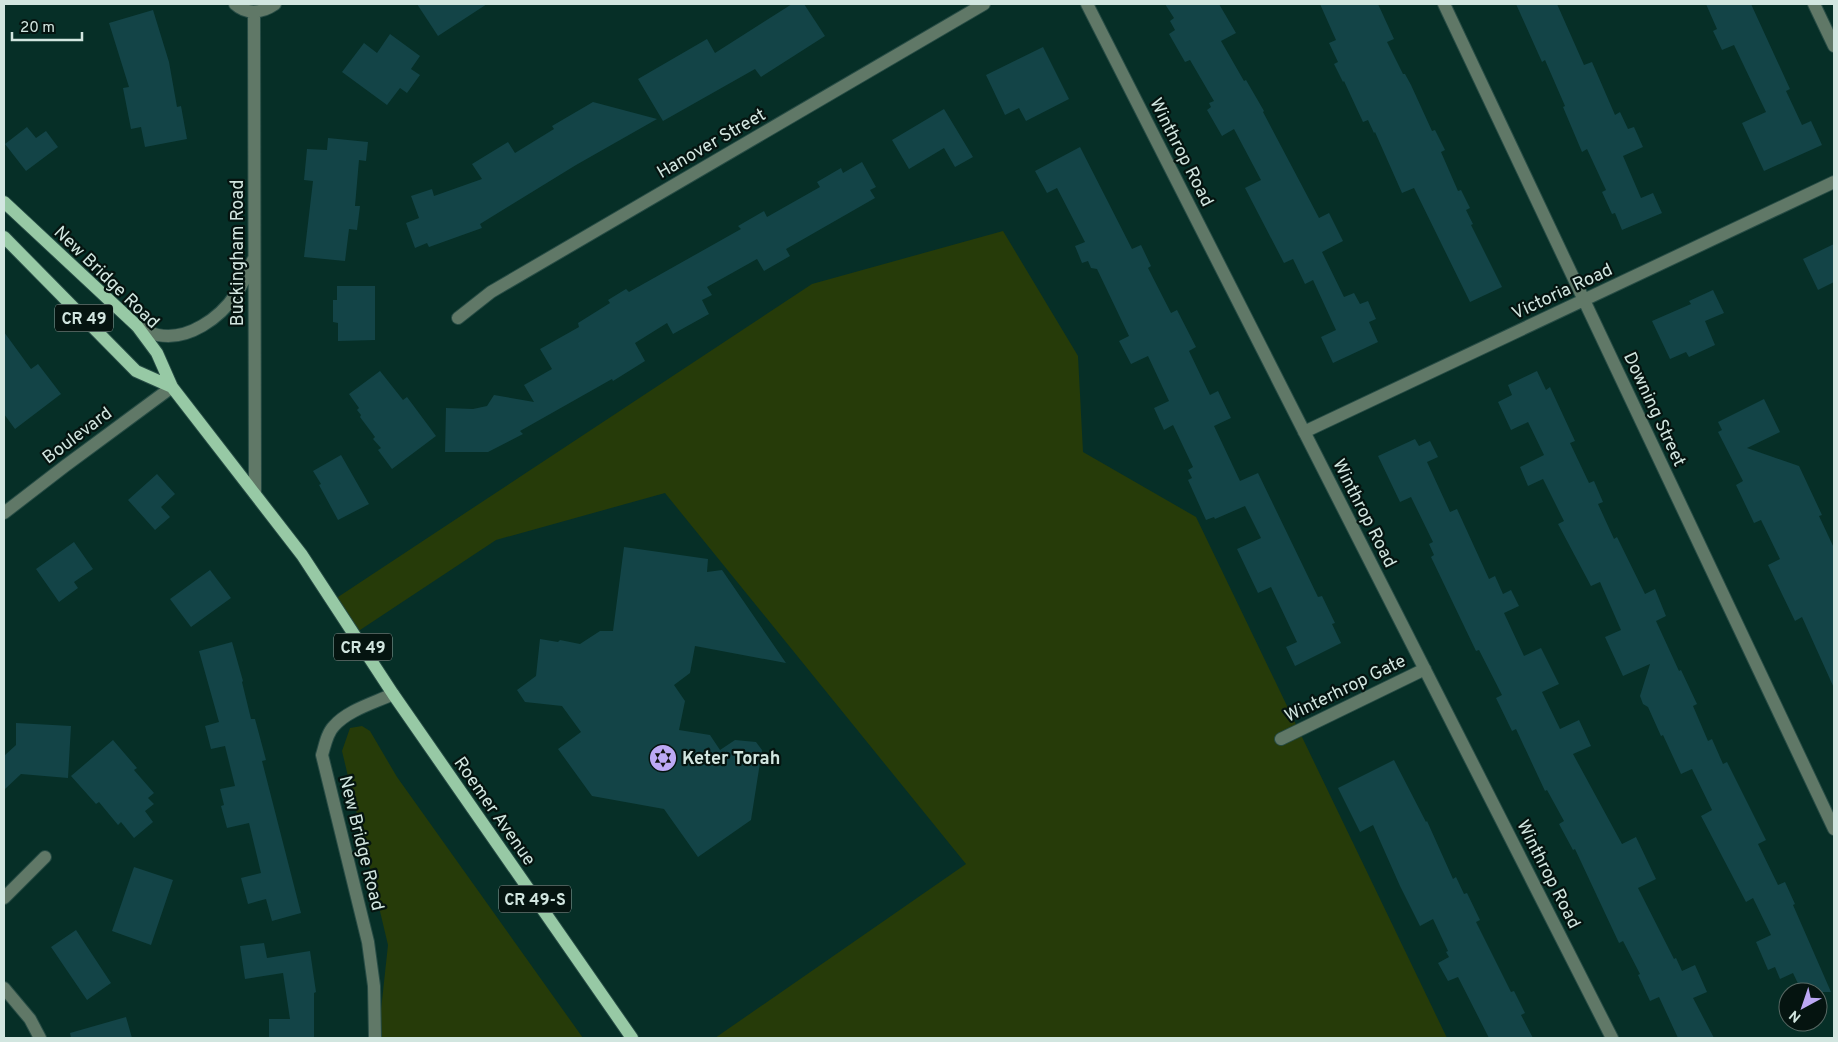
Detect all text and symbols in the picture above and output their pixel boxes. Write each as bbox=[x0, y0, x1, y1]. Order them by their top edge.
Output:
scale bar bbox=[12, 10, 82, 42]
text: 20 m bbox=[20, 19, 55, 38]
street label: Winthrop Road bbox=[1143, 94, 1218, 211]
street label: Hanover Street bbox=[653, 104, 770, 185]
street label: Buckingham Road bbox=[227, 180, 250, 326]
street label: New Bridge Road bbox=[48, 222, 164, 334]
street label: Victoria Road bbox=[1509, 259, 1617, 326]
road number: CR 49 bbox=[55, 304, 113, 332]
street label: Downing Street bbox=[1617, 349, 1690, 471]
street label: Boulevard bbox=[38, 403, 117, 470]
street label: Winthrop Road bbox=[1326, 455, 1401, 572]
road number: CR 49 bbox=[334, 634, 392, 660]
street label: Winterhrop Gate bbox=[1281, 650, 1410, 729]
synagogue icon: Keter Torah bbox=[648, 743, 678, 773]
place label: Keter Torah bbox=[682, 748, 780, 771]
street label: Roemer Avenue bbox=[448, 753, 540, 871]
street label: New Bridge Road bbox=[333, 773, 388, 913]
street label: Winthrop Road bbox=[1510, 816, 1585, 933]
road number: CR 49-S bbox=[499, 886, 571, 912]
north arrow bbox=[1778, 982, 1828, 1032]
text: N bbox=[1786, 1006, 1805, 1026]

